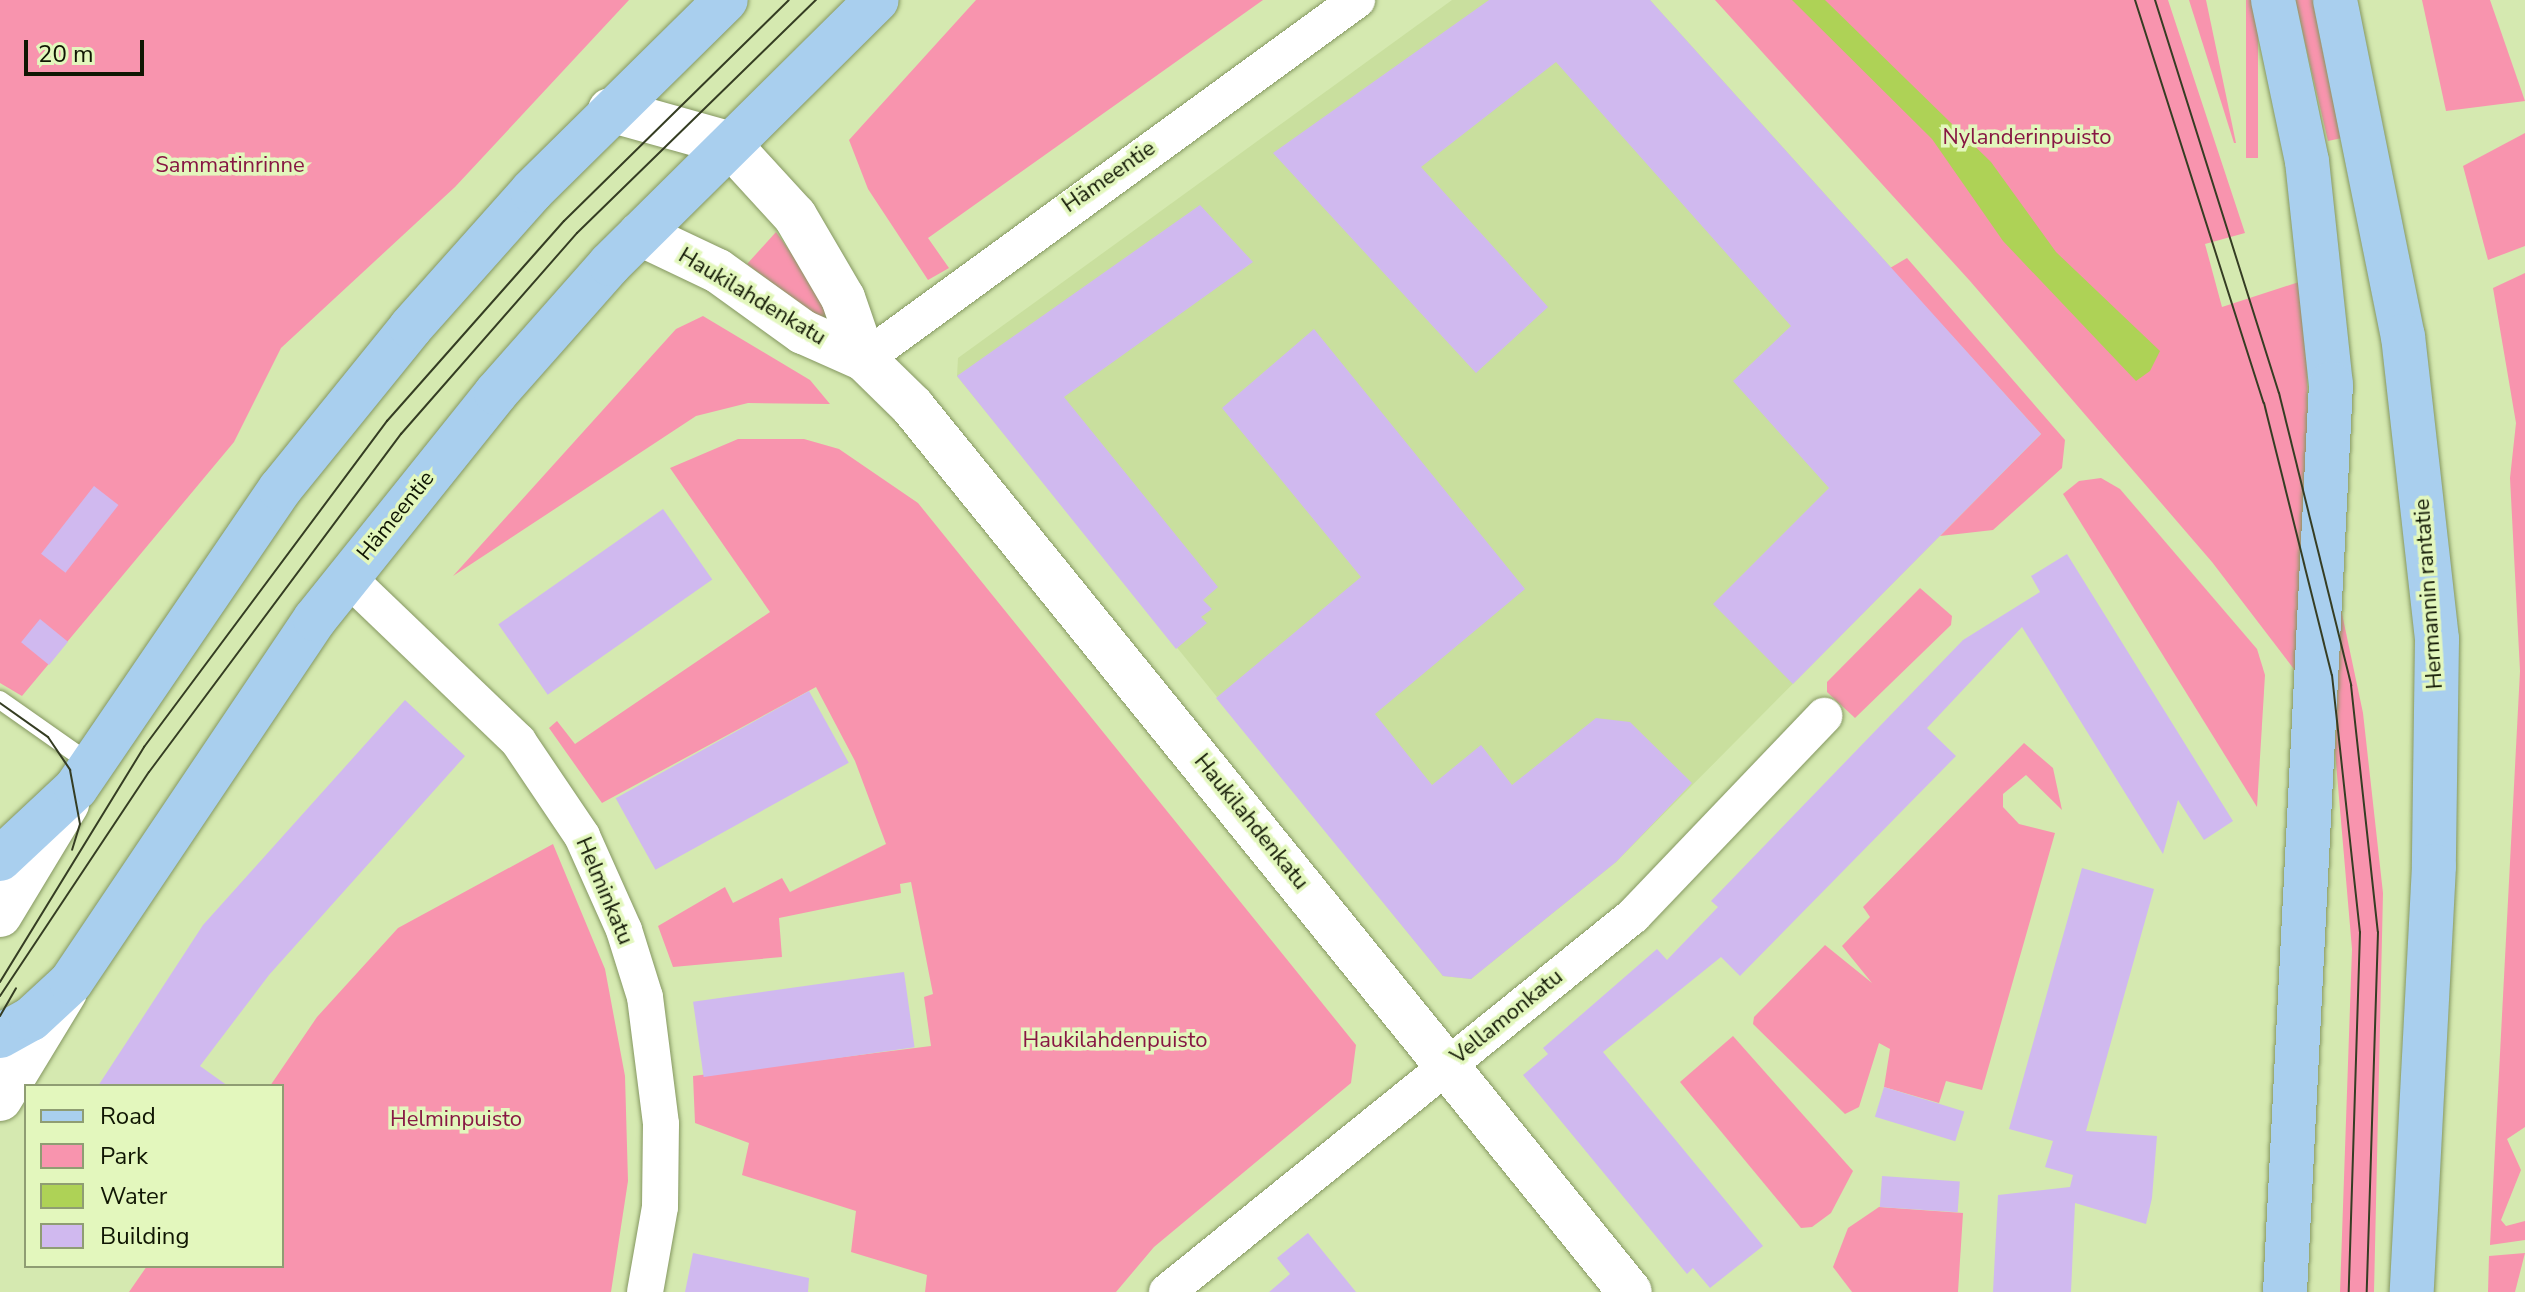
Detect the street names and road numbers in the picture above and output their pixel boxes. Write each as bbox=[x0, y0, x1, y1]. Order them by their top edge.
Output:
street label: Hämeentie bbox=[1057, 135, 1161, 219]
street label: Haukilahdenkatu bbox=[674, 243, 830, 351]
street label: Hämeentie bbox=[352, 466, 440, 566]
street label: Hermannin rantatie bbox=[2409, 498, 2449, 690]
street label: Haukilahdenkatu bbox=[1188, 749, 1314, 895]
street label: Helminkatu bbox=[570, 833, 638, 949]
street label: Vellamonkatu bbox=[1446, 964, 1568, 1070]

